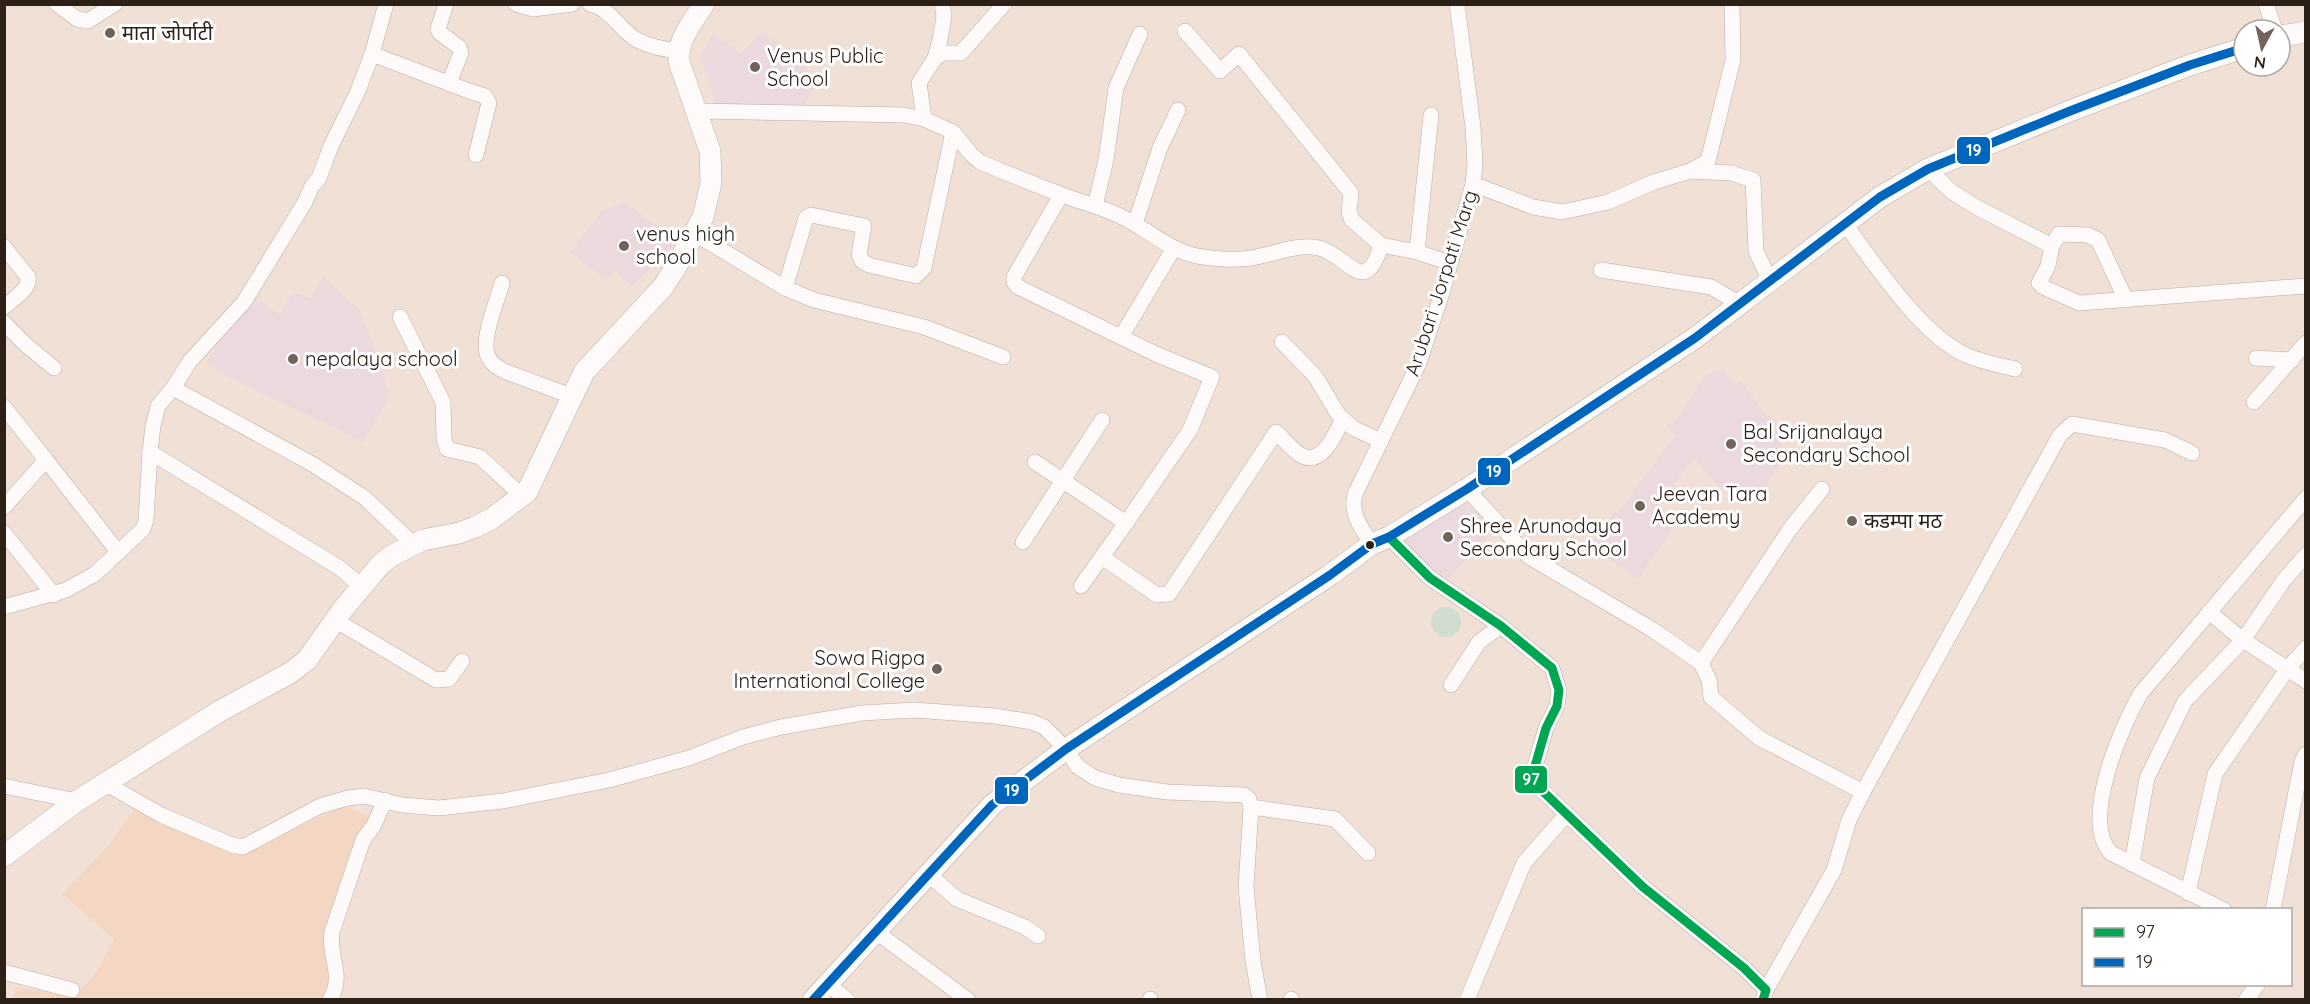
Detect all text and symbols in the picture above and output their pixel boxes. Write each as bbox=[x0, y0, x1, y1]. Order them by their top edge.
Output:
north arrow bbox=[2232, 18, 2292, 78]
place label: माता जोर्पाटी bbox=[122, 20, 214, 45]
marker: माता जोर्पाटी bbox=[103, 26, 117, 40]
place label: Venus Public School bbox=[767, 43, 883, 91]
text: N bbox=[2253, 52, 2267, 74]
marker: Venus Public School bbox=[748, 60, 762, 74]
line badge: 19 bbox=[1956, 136, 1991, 165]
text: 19 bbox=[1966, 140, 1982, 160]
street label: Arubari Jorpati Marg bbox=[1399, 187, 1482, 379]
place label: venus high school bbox=[636, 221, 735, 269]
marker: venus high school bbox=[617, 239, 631, 253]
place label: nepalaya school bbox=[305, 346, 458, 371]
marker: nepalaya school bbox=[286, 352, 300, 366]
place label: Bal Srijanalaya Secondary School bbox=[1743, 419, 1910, 467]
marker: Bal Srijanalaya Secondary School bbox=[1724, 437, 1738, 451]
line badge: 19 bbox=[1477, 457, 1511, 486]
text: 19 bbox=[1486, 461, 1502, 481]
place label: Jeevan Tara Academy bbox=[1652, 481, 1767, 529]
marker: Jeevan Tara Academy bbox=[1633, 499, 1647, 513]
place label: कडम्पा मठ bbox=[1864, 508, 1942, 533]
place label: Shree Arunodaya Secondary School bbox=[1460, 513, 1627, 561]
marker: कडम्पा मठ bbox=[1845, 514, 1859, 528]
marker: Shree Arunodaya Secondary School bbox=[1441, 530, 1455, 544]
unlabelled marker bbox=[1364, 539, 1376, 551]
place label: Sowa Rigpa International College bbox=[733, 645, 925, 693]
marker: Sowa Rigpa International College bbox=[930, 662, 944, 676]
line badge: 97 bbox=[1514, 765, 1548, 794]
text: 97 bbox=[1522, 769, 1540, 789]
line badge: 19 bbox=[994, 776, 1029, 805]
text: 19 bbox=[1004, 780, 1020, 800]
legend bbox=[2082, 908, 2292, 986]
text: 97 bbox=[2136, 920, 2155, 943]
text: 19 bbox=[2136, 950, 2153, 973]

